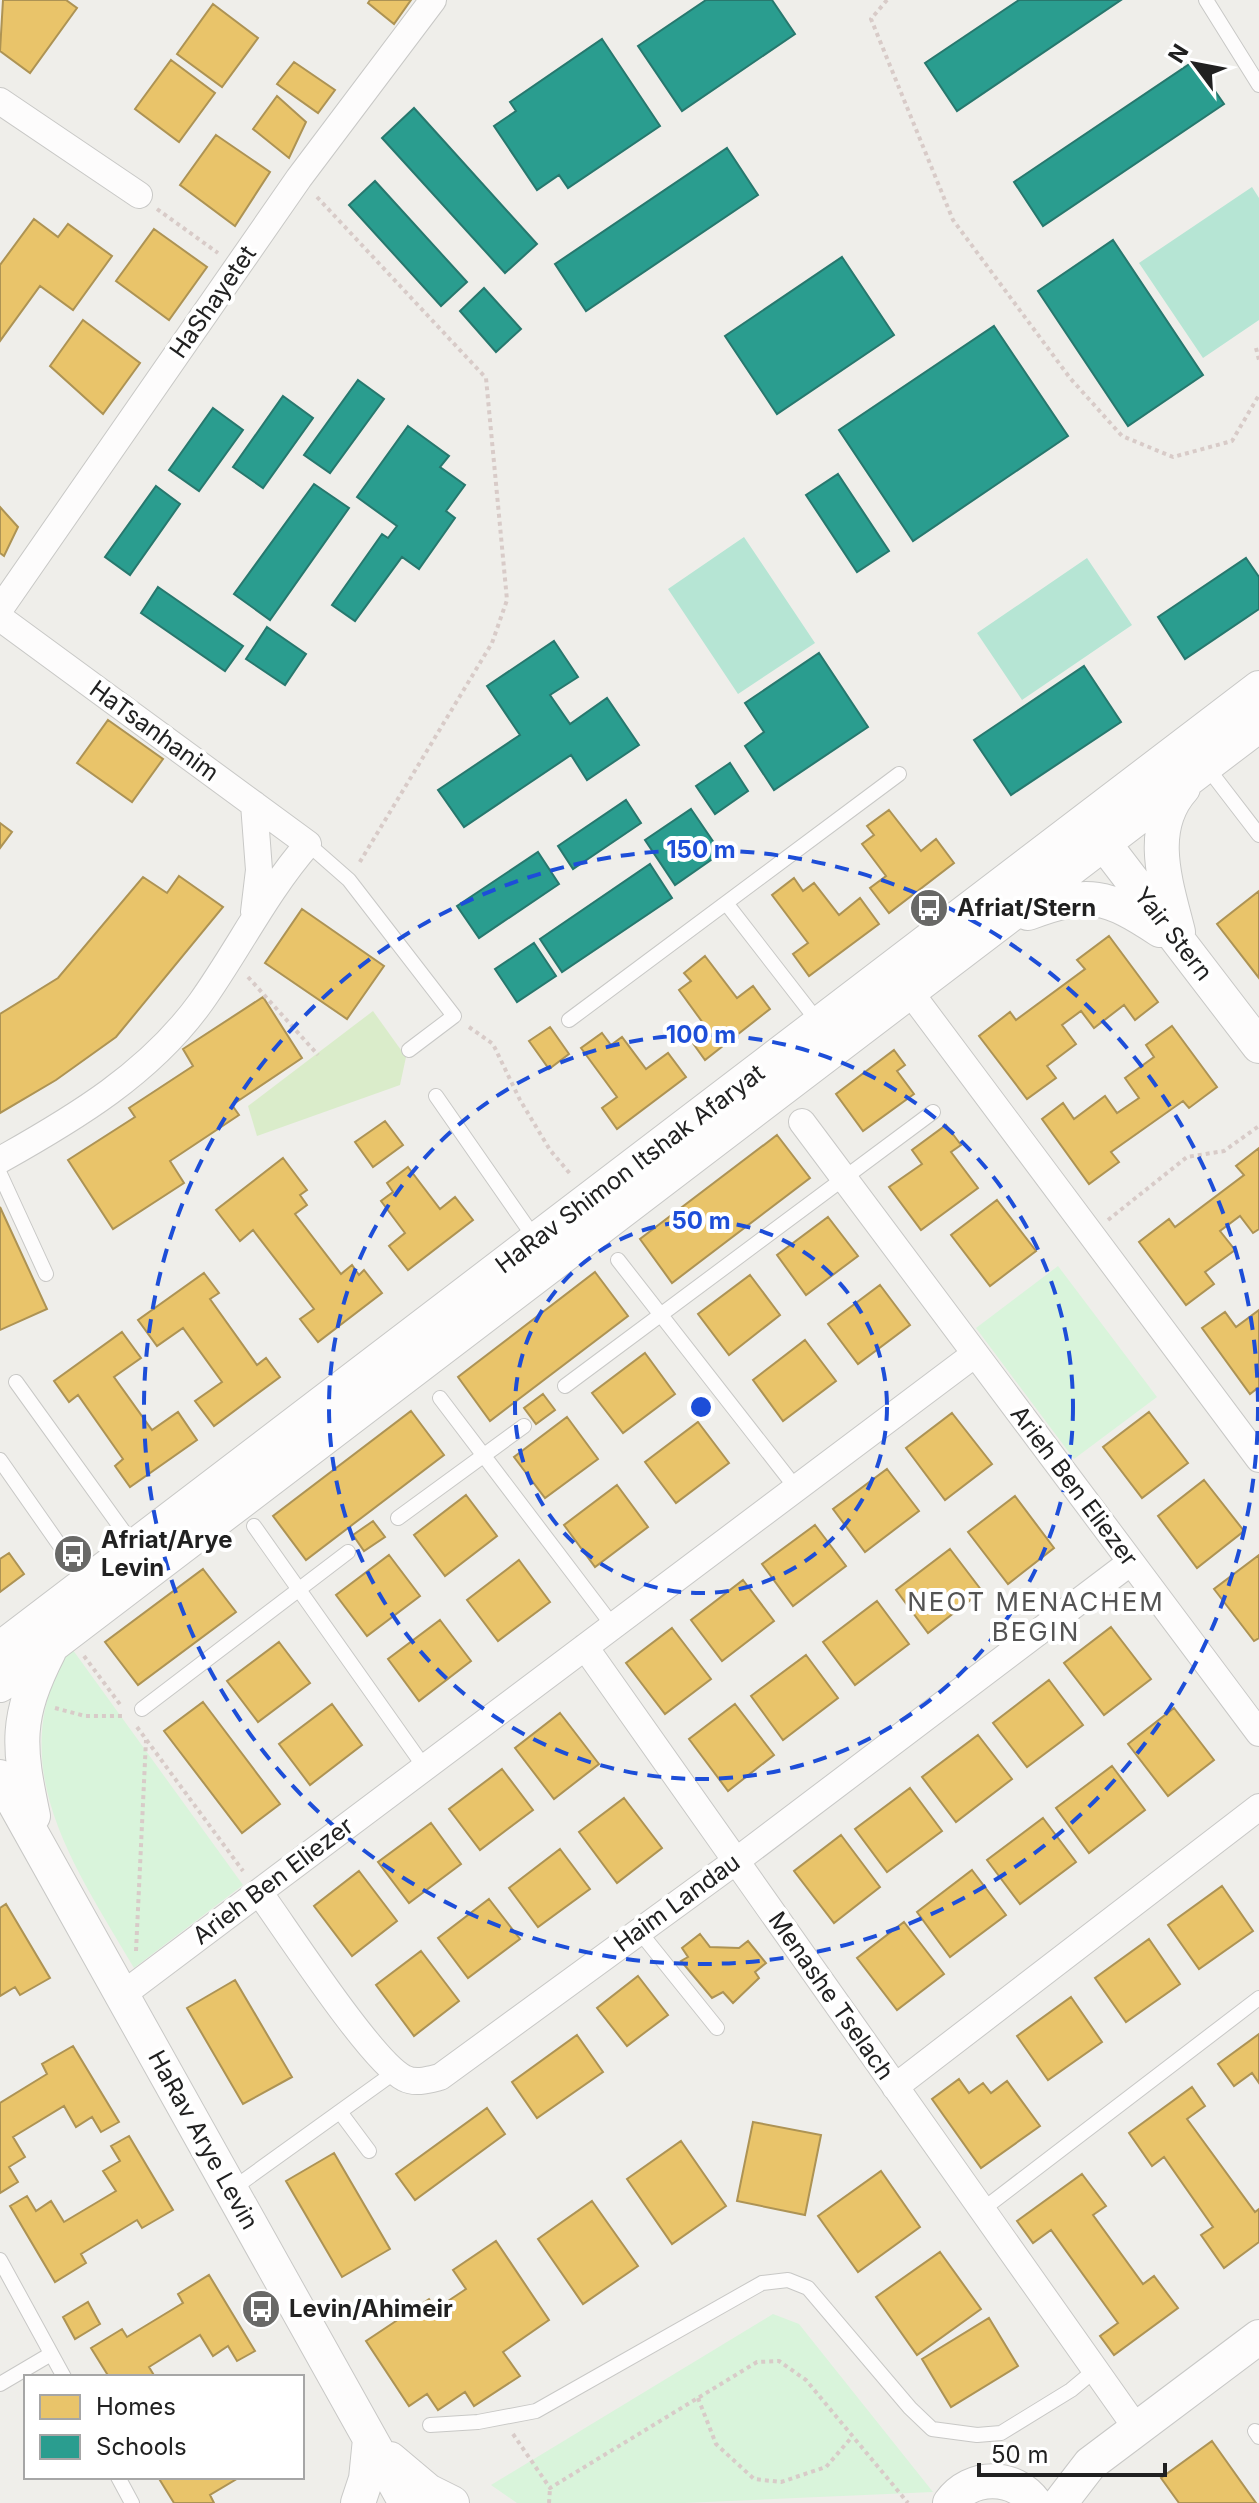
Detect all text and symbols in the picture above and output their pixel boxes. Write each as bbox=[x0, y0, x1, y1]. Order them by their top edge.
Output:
north arrow bbox=[1155, 24, 1235, 104]
text: N bbox=[1163, 39, 1194, 67]
street label: HaShayetet bbox=[163, 240, 262, 363]
street label: HaTsanhanim bbox=[84, 674, 224, 787]
text: 150 m bbox=[666, 835, 736, 864]
street label: Yair Stern bbox=[1128, 881, 1219, 986]
bus stop icon: Afriat/Stern bbox=[908, 887, 950, 929]
place label: Afriat/Stern bbox=[957, 893, 1096, 922]
text: 100 m bbox=[666, 1020, 736, 1049]
street label: HaRav Shimon Itshak Afaryat bbox=[490, 1058, 770, 1279]
text: 50 m bbox=[671, 1206, 731, 1235]
centre of rings bbox=[687, 1393, 715, 1421]
street label: Arieh Ben Eliezer bbox=[1005, 1400, 1144, 1571]
place label: Afriat/Arye Levin bbox=[101, 1525, 233, 1582]
bus stop icon: Afriat/Arye Levin bbox=[52, 1533, 94, 1575]
district label: NEOT MENACHEM BEGIN bbox=[907, 1586, 1165, 1647]
street label: Arieh Ben Eliezer bbox=[187, 1811, 358, 1950]
street label: Haim Landau bbox=[608, 1847, 745, 1958]
street label: Menashe Tselach bbox=[763, 1906, 900, 2085]
street label: HaRav Arye Levin bbox=[142, 2045, 265, 2234]
bus stop icon: Levin/Ahimeir bbox=[240, 2288, 282, 2330]
place label: Levin/Ahimeir bbox=[289, 2294, 453, 2323]
legend bbox=[24, 2375, 304, 2479]
text: Homes bbox=[96, 2392, 176, 2421]
scale bar bbox=[979, 2427, 1165, 2477]
text: Schools bbox=[96, 2432, 187, 2461]
text: 50 m bbox=[991, 2440, 1049, 2469]

